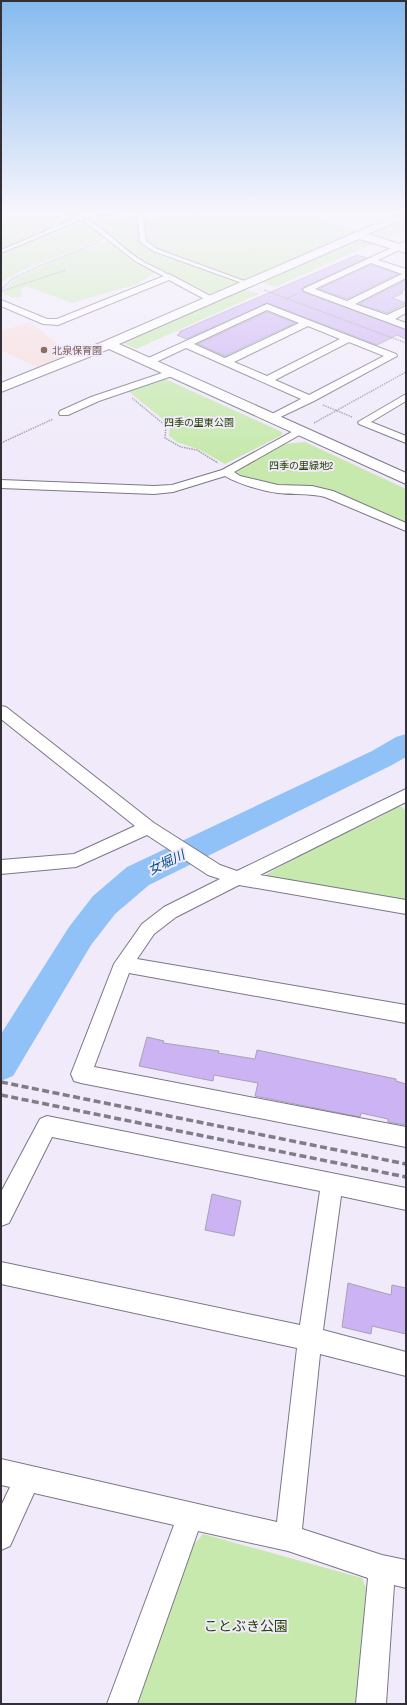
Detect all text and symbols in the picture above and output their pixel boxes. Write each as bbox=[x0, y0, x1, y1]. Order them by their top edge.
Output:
marker: 北泉保育園 bbox=[39, 345, 49, 355]
place label: 北泉保育園 bbox=[52, 345, 102, 357]
park label: 四季の里東公園 bbox=[164, 417, 234, 429]
park label: 四季の里緑地2 bbox=[269, 460, 333, 472]
water label: 女堀川 bbox=[145, 846, 189, 879]
park label: ことぶき公園 bbox=[204, 1618, 288, 1635]

